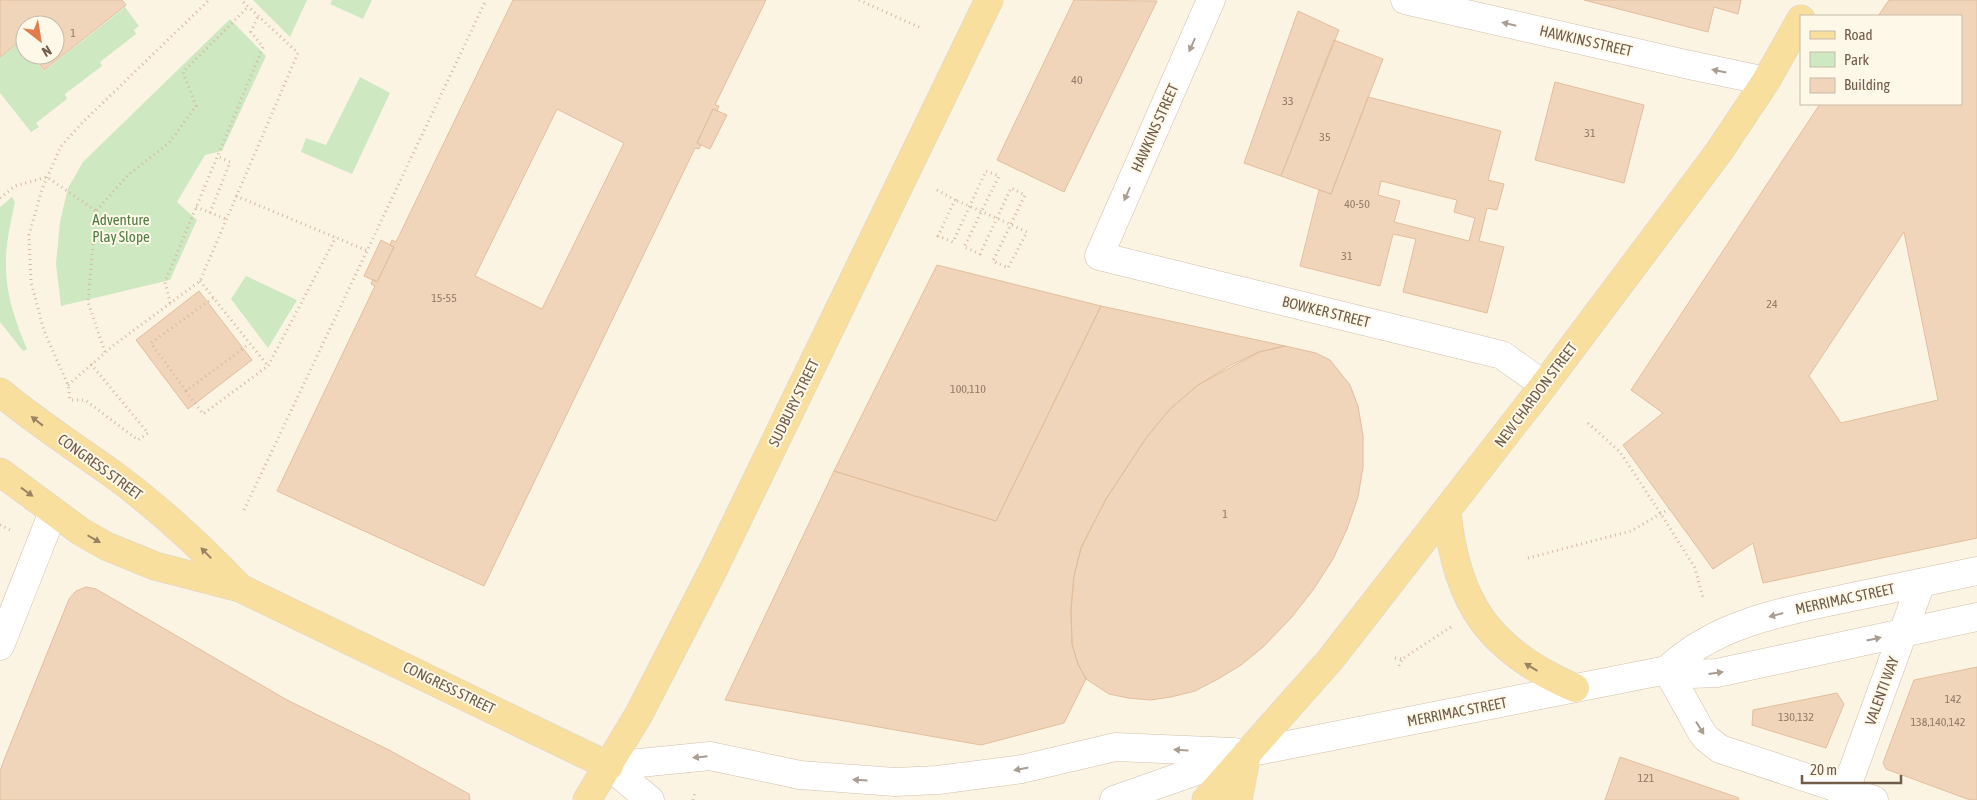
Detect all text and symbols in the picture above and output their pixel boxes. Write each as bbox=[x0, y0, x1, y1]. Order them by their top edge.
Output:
north arrow bbox=[15, 15, 65, 65]
legend bbox=[1800, 15, 1962, 105]
one-way arrow bbox=[1501, 20, 1517, 28]
street label: HAWKINS STREET bbox=[1538, 22, 1635, 60]
house number: 1 bbox=[70, 26, 76, 40]
text: Road bbox=[1844, 26, 1873, 43]
one-way arrow bbox=[1187, 38, 1195, 52]
text: N bbox=[39, 42, 54, 60]
text: Park bbox=[1844, 51, 1869, 68]
one-way arrow bbox=[1711, 67, 1726, 75]
house number: 40 bbox=[1071, 73, 1083, 87]
text: Building bbox=[1844, 76, 1890, 93]
street label: HAWKINS STREET bbox=[1128, 81, 1182, 175]
house number: 33 bbox=[1282, 94, 1294, 108]
house number: 31 bbox=[1584, 126, 1596, 140]
house number: 35 bbox=[1319, 130, 1331, 144]
one-way arrow bbox=[1122, 187, 1130, 201]
house number: 40-50 bbox=[1344, 197, 1370, 211]
park label: Adventure Play Slope bbox=[92, 211, 150, 245]
house number: 31 bbox=[1341, 249, 1353, 263]
house number: 15-55 bbox=[431, 291, 457, 305]
street label: BOWKER STREET bbox=[1281, 292, 1372, 331]
house number: 24 bbox=[1766, 297, 1778, 311]
street label: NEW CHARDON STREET bbox=[1491, 339, 1581, 450]
street label: SUDBURY STREET bbox=[765, 356, 822, 449]
house number: 100,110 bbox=[950, 382, 986, 396]
one-way arrow bbox=[31, 415, 44, 426]
street label: CONGRESS STREET bbox=[55, 430, 146, 503]
one-way arrow bbox=[20, 487, 33, 497]
house number: 1 bbox=[1222, 507, 1228, 521]
one-way arrow bbox=[87, 534, 100, 543]
one-way arrow bbox=[200, 547, 212, 559]
street label: MERRIMAC STREET bbox=[1794, 580, 1897, 617]
one-way arrow bbox=[1768, 611, 1783, 619]
one-way arrow bbox=[1867, 635, 1882, 643]
street label: VALENTI WAY bbox=[1861, 654, 1902, 727]
street label: CONGRESS STREET bbox=[400, 658, 498, 717]
one-way arrow bbox=[1525, 662, 1538, 671]
one-way arrow bbox=[1708, 669, 1724, 677]
house number: 142 bbox=[1945, 692, 1961, 706]
street label: MERRIMAC STREET bbox=[1406, 693, 1509, 730]
house number: 130,132 bbox=[1778, 710, 1814, 724]
house number: 138,140,142 bbox=[1910, 715, 1966, 729]
one-way arrow bbox=[1695, 721, 1704, 734]
one-way arrow bbox=[1173, 746, 1189, 754]
scale bar bbox=[1802, 752, 1901, 784]
one-way arrow bbox=[691, 753, 707, 761]
text: 20 m bbox=[1810, 761, 1837, 778]
one-way arrow bbox=[1013, 765, 1029, 773]
house number: 121 bbox=[1638, 771, 1655, 785]
one-way arrow bbox=[851, 775, 867, 783]

